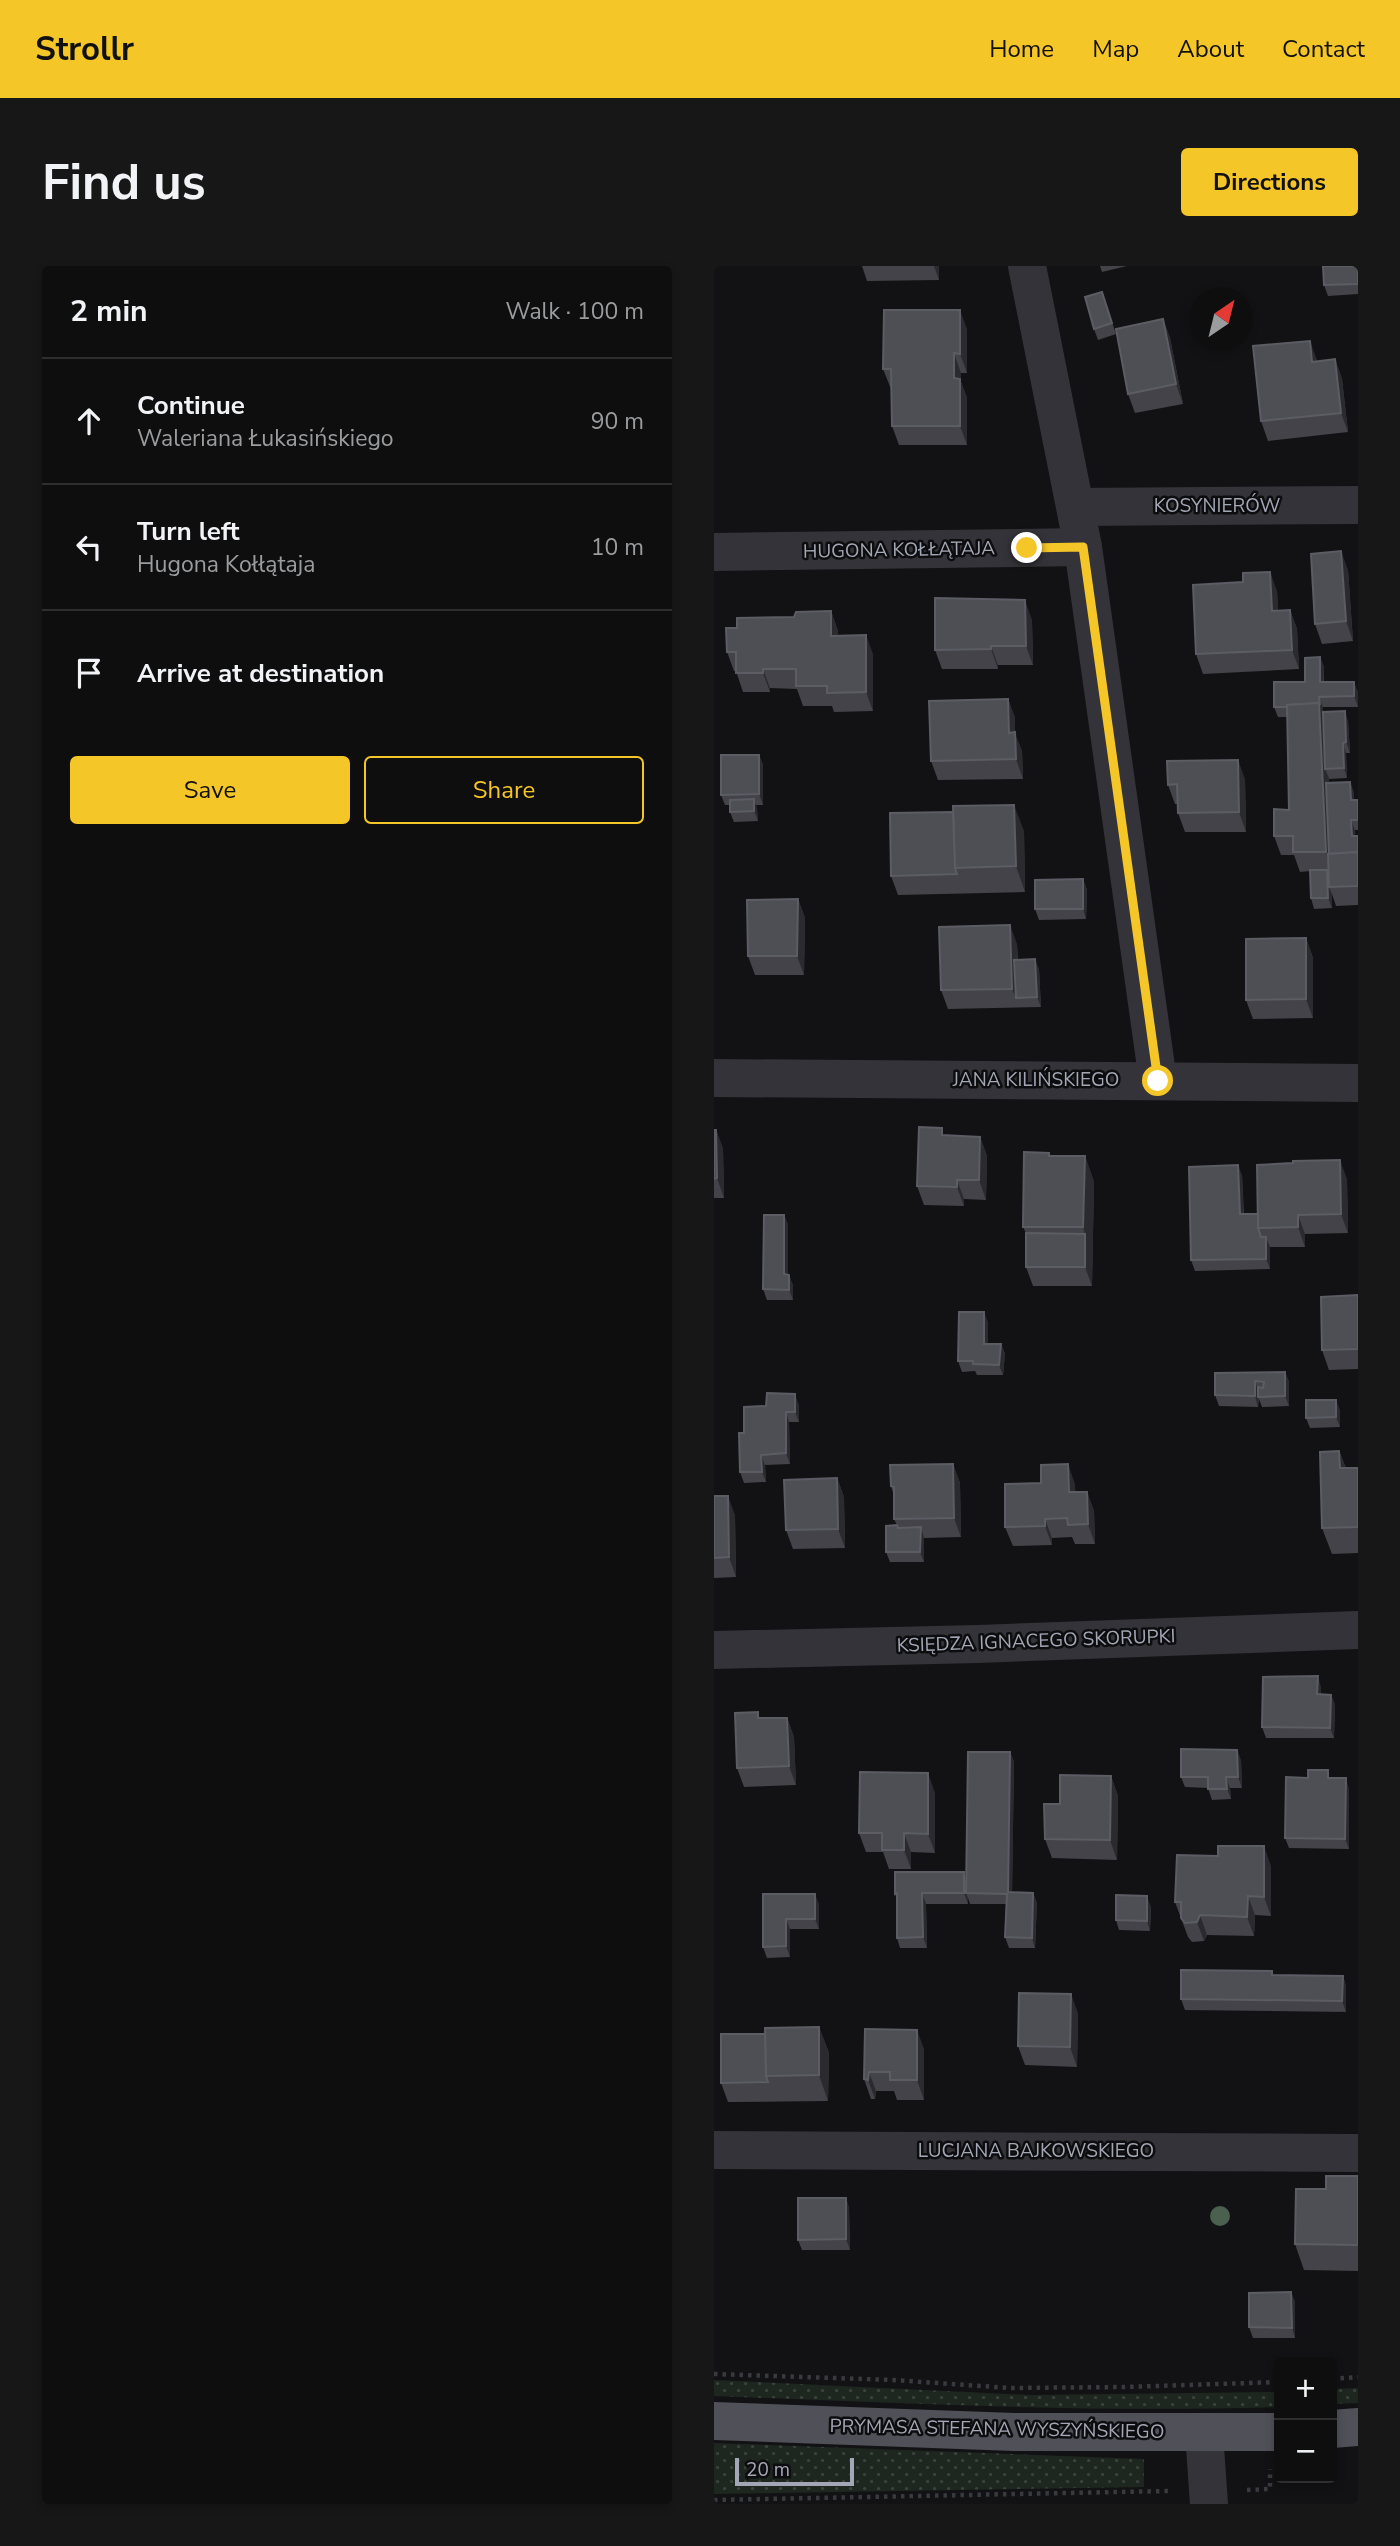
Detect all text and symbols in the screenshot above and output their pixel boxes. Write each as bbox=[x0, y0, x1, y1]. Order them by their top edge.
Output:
text: Strollr bbox=[35, 27, 134, 72]
text: Home bbox=[989, 33, 1054, 65]
text: Map bbox=[1092, 33, 1139, 65]
text: About bbox=[1177, 33, 1244, 65]
text: Contact bbox=[1282, 33, 1365, 65]
button: Directions bbox=[1181, 148, 1358, 216]
text: Find us bbox=[42, 149, 206, 216]
north arrow bbox=[1190, 287, 1253, 350]
text: 2 min bbox=[70, 291, 148, 332]
text: Walk · 100 m bbox=[505, 296, 644, 327]
text: Continue bbox=[137, 388, 245, 423]
icon: ahead bbox=[70, 402, 108, 440]
text: 90 m bbox=[591, 406, 644, 437]
text: Waleriana Łukasińskiego bbox=[137, 423, 394, 454]
street label: KOSYNIERÓW bbox=[1154, 493, 1280, 519]
text: Turn left bbox=[137, 514, 240, 549]
icon: left bbox=[70, 528, 108, 566]
text: 10 m bbox=[591, 532, 644, 563]
route end bbox=[1011, 532, 1042, 563]
street label: HUGONA KOŁŁĄTAJA bbox=[803, 535, 995, 565]
text: Hugona Kołłątaja bbox=[137, 549, 315, 580]
icon: arrive bbox=[70, 654, 108, 692]
text: Arrive at destination bbox=[137, 656, 384, 691]
button: Save bbox=[70, 756, 350, 824]
button: Share bbox=[364, 756, 644, 824]
route start bbox=[1142, 1065, 1173, 1096]
street label: JANA KILIŃSKIEGO bbox=[952, 1067, 1119, 1093]
street label: KSIĘDZA IGNACEGO SKORUPKI bbox=[896, 1623, 1176, 1659]
street label: LUCJANA BAJKOWSKIEGO bbox=[918, 2138, 1154, 2164]
map controls bbox=[1274, 2357, 1337, 2483]
button: + bbox=[1274, 2357, 1337, 2420]
street label: PRYMASA STEFANA WYSZYŃSKIEGO bbox=[829, 2413, 1165, 2445]
button: − bbox=[1274, 2420, 1337, 2483]
scale bar bbox=[735, 2455, 854, 2487]
text: 20 m bbox=[746, 2457, 790, 2483]

